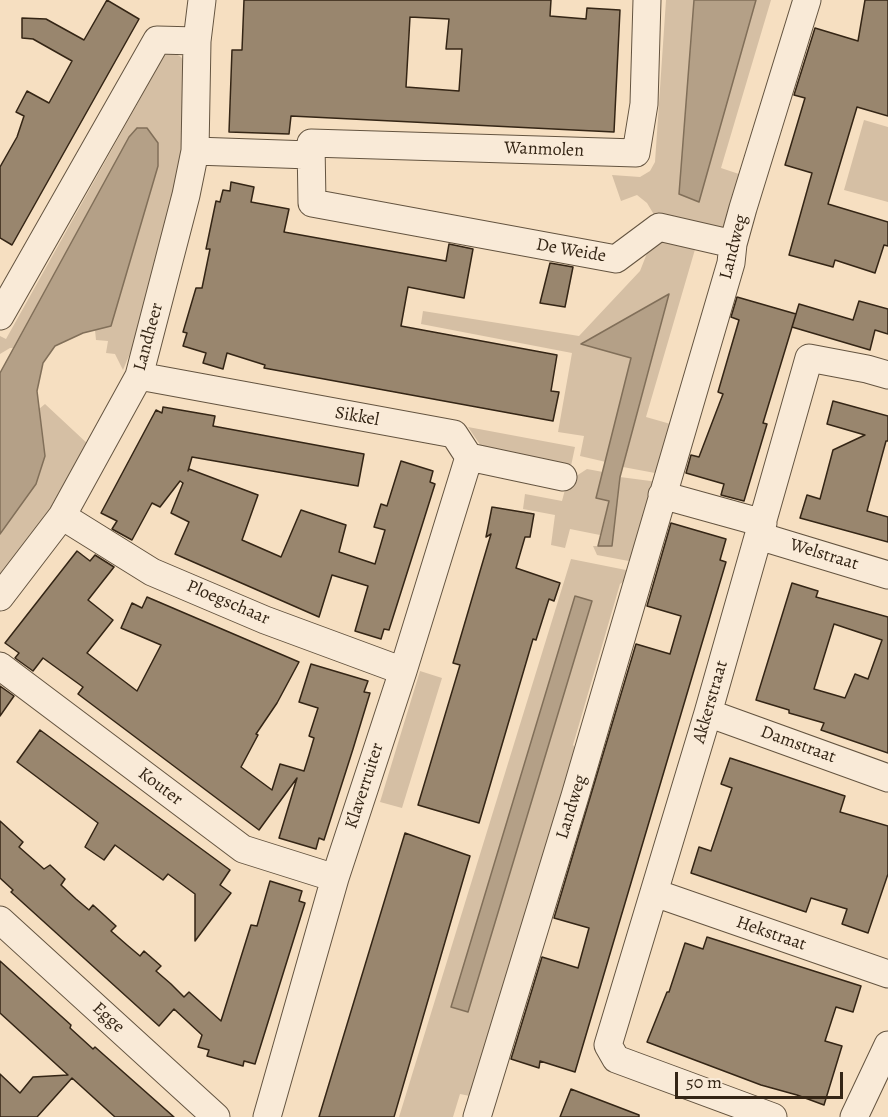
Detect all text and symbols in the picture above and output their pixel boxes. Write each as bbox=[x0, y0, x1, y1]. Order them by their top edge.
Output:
street label: Wanmolen bbox=[504, 138, 584, 162]
street label: Landweg bbox=[715, 212, 753, 282]
street label: De Weide bbox=[534, 234, 608, 268]
street label: Landheer bbox=[130, 301, 168, 373]
street label: Sikkel bbox=[333, 403, 381, 431]
street label: Welstraat bbox=[787, 534, 861, 576]
street label: Ploegschaar bbox=[183, 576, 273, 630]
street label: Akkerstraat bbox=[689, 658, 733, 746]
street label: Damstraat bbox=[757, 721, 839, 769]
street label: Klaverruiter bbox=[341, 740, 389, 832]
street label: Kouter bbox=[133, 763, 187, 811]
street label: Landweg bbox=[552, 772, 592, 842]
street label: Hekstraat bbox=[733, 912, 809, 956]
street label: Egge bbox=[87, 998, 129, 1038]
scale bar bbox=[678, 1060, 846, 1098]
text: 50 m bbox=[686, 1070, 722, 1094]

